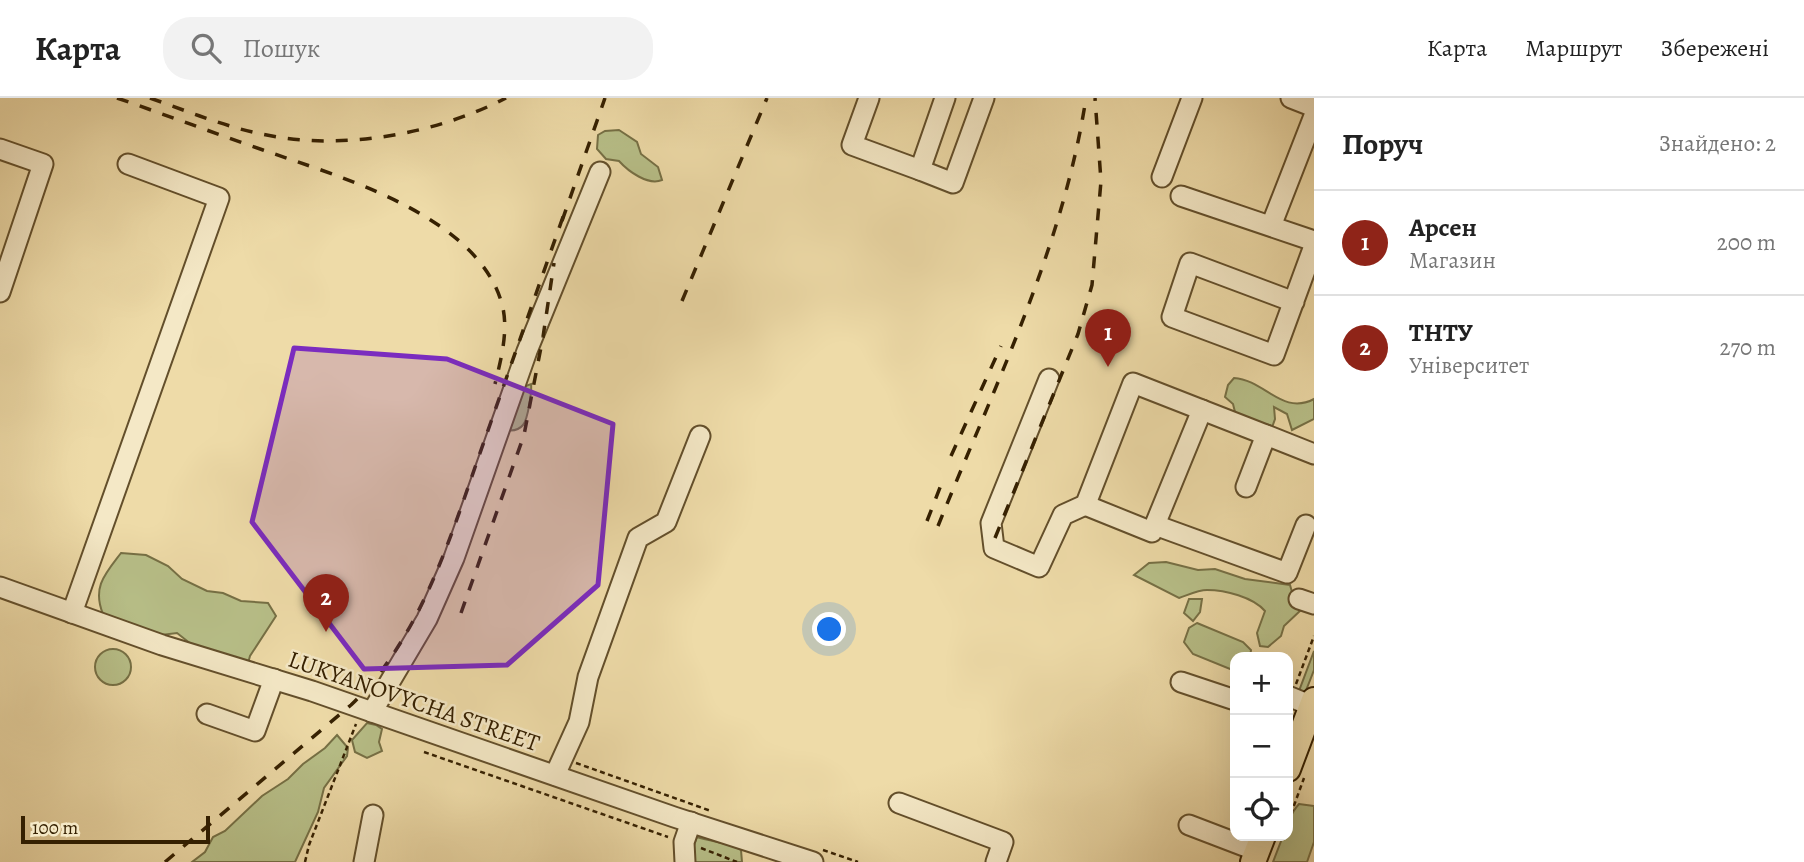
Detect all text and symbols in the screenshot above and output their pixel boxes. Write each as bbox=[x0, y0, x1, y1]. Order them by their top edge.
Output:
search box bbox=[163, 17, 653, 80]
text: Карта bbox=[35, 26, 121, 71]
icon: search bbox=[187, 29, 225, 67]
text: Пошук bbox=[243, 31, 320, 66]
text: Карта bbox=[1427, 32, 1487, 64]
text: Маршрут bbox=[1525, 32, 1622, 64]
text: Збережені bbox=[1660, 32, 1769, 64]
text: Поруч bbox=[1342, 124, 1423, 164]
text: Знайдено: 2 bbox=[1659, 128, 1776, 159]
text: Арсен bbox=[1409, 210, 1477, 245]
text: 1 bbox=[1361, 227, 1369, 258]
text: 200 m bbox=[1717, 227, 1776, 258]
text: Магазин bbox=[1409, 245, 1496, 276]
pin: 1 bbox=[1085, 309, 1131, 367]
text: ТНТУ bbox=[1409, 315, 1473, 350]
text: 2 bbox=[1359, 332, 1371, 363]
text: 270 m bbox=[1719, 332, 1776, 363]
text: Університет bbox=[1409, 350, 1529, 381]
pin: 2 bbox=[303, 574, 349, 632]
your location bbox=[812, 612, 846, 646]
street label: LUKYANOVYCHA STREET bbox=[284, 643, 544, 759]
map controls bbox=[1230, 652, 1293, 841]
button: + bbox=[1230, 652, 1293, 715]
button: − bbox=[1230, 715, 1293, 778]
button: locate bbox=[1230, 778, 1293, 841]
scale bar bbox=[21, 813, 210, 845]
text: 100 m bbox=[32, 815, 78, 841]

